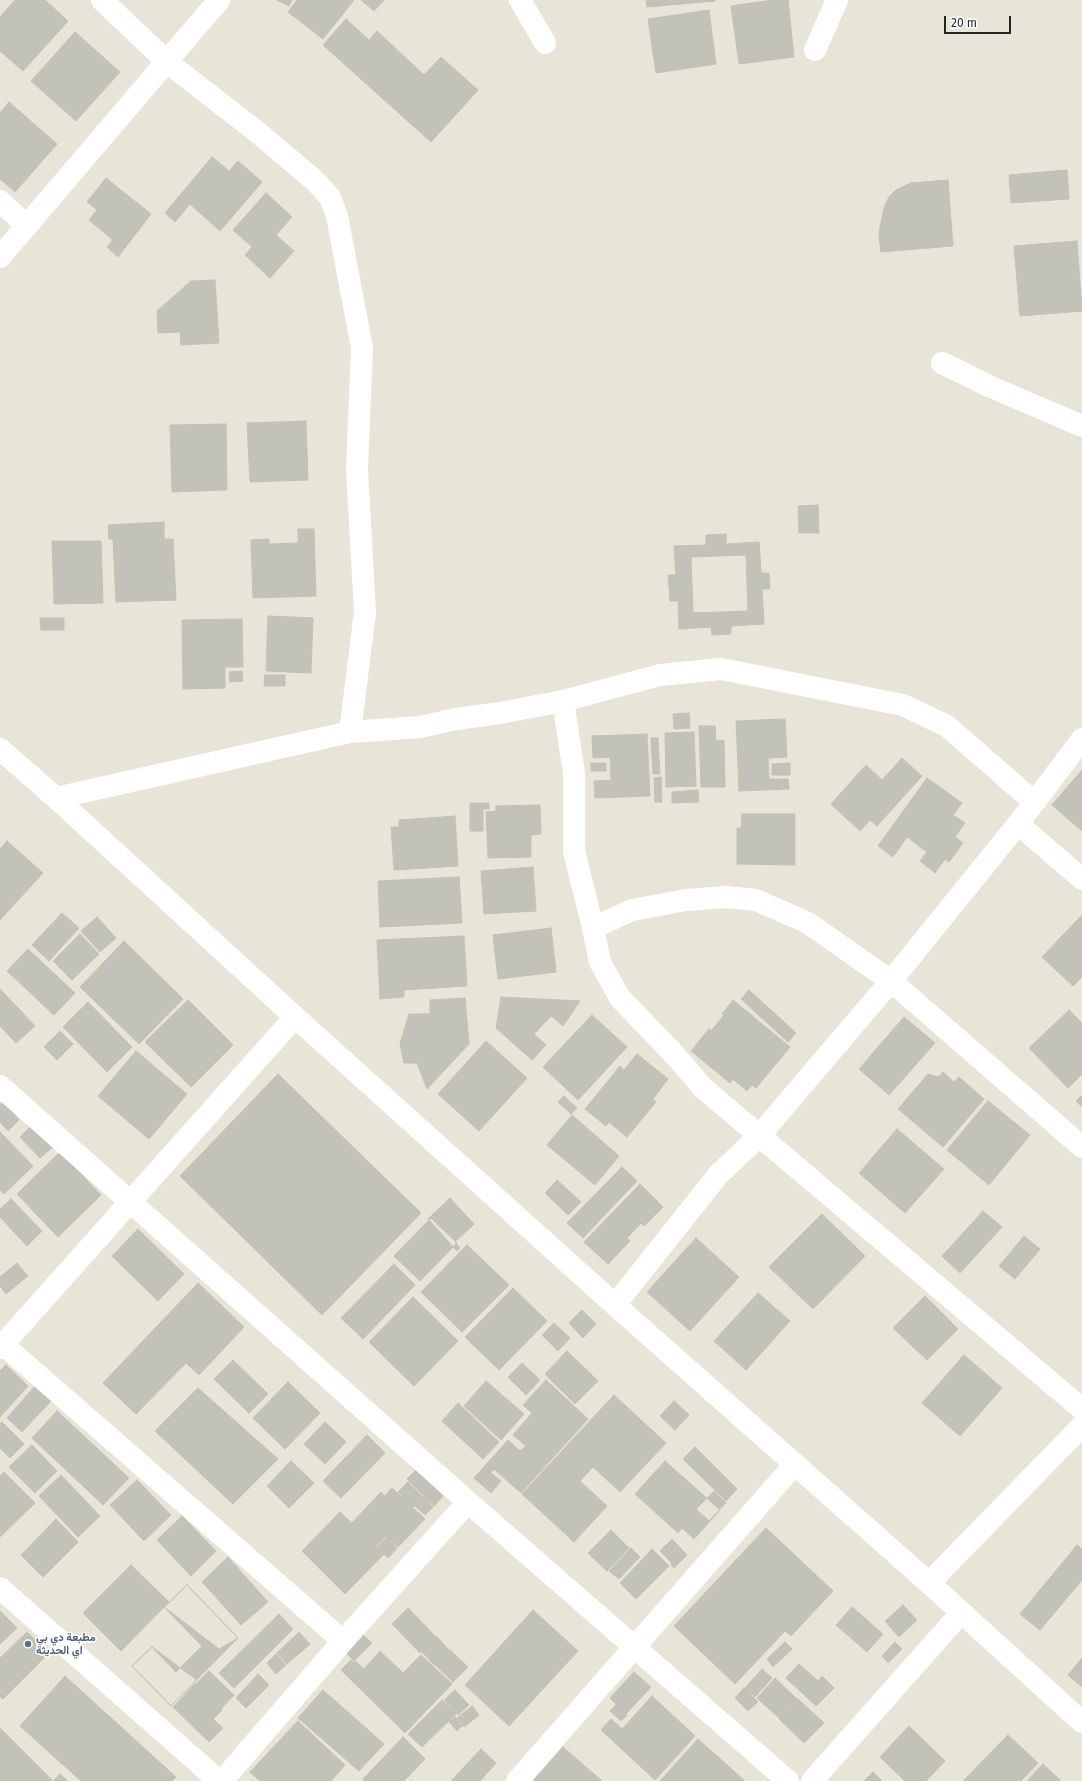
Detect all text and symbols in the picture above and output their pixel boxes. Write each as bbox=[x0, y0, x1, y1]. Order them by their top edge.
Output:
scale bar bbox=[946, 8, 1013, 34]
text: 20 m bbox=[951, 16, 977, 30]
place label: مطبعة دي بي اي الحديثة bbox=[36, 1631, 96, 1657]
marker: مطبعة دي بي اي الحديثة bbox=[23, 1639, 33, 1649]

